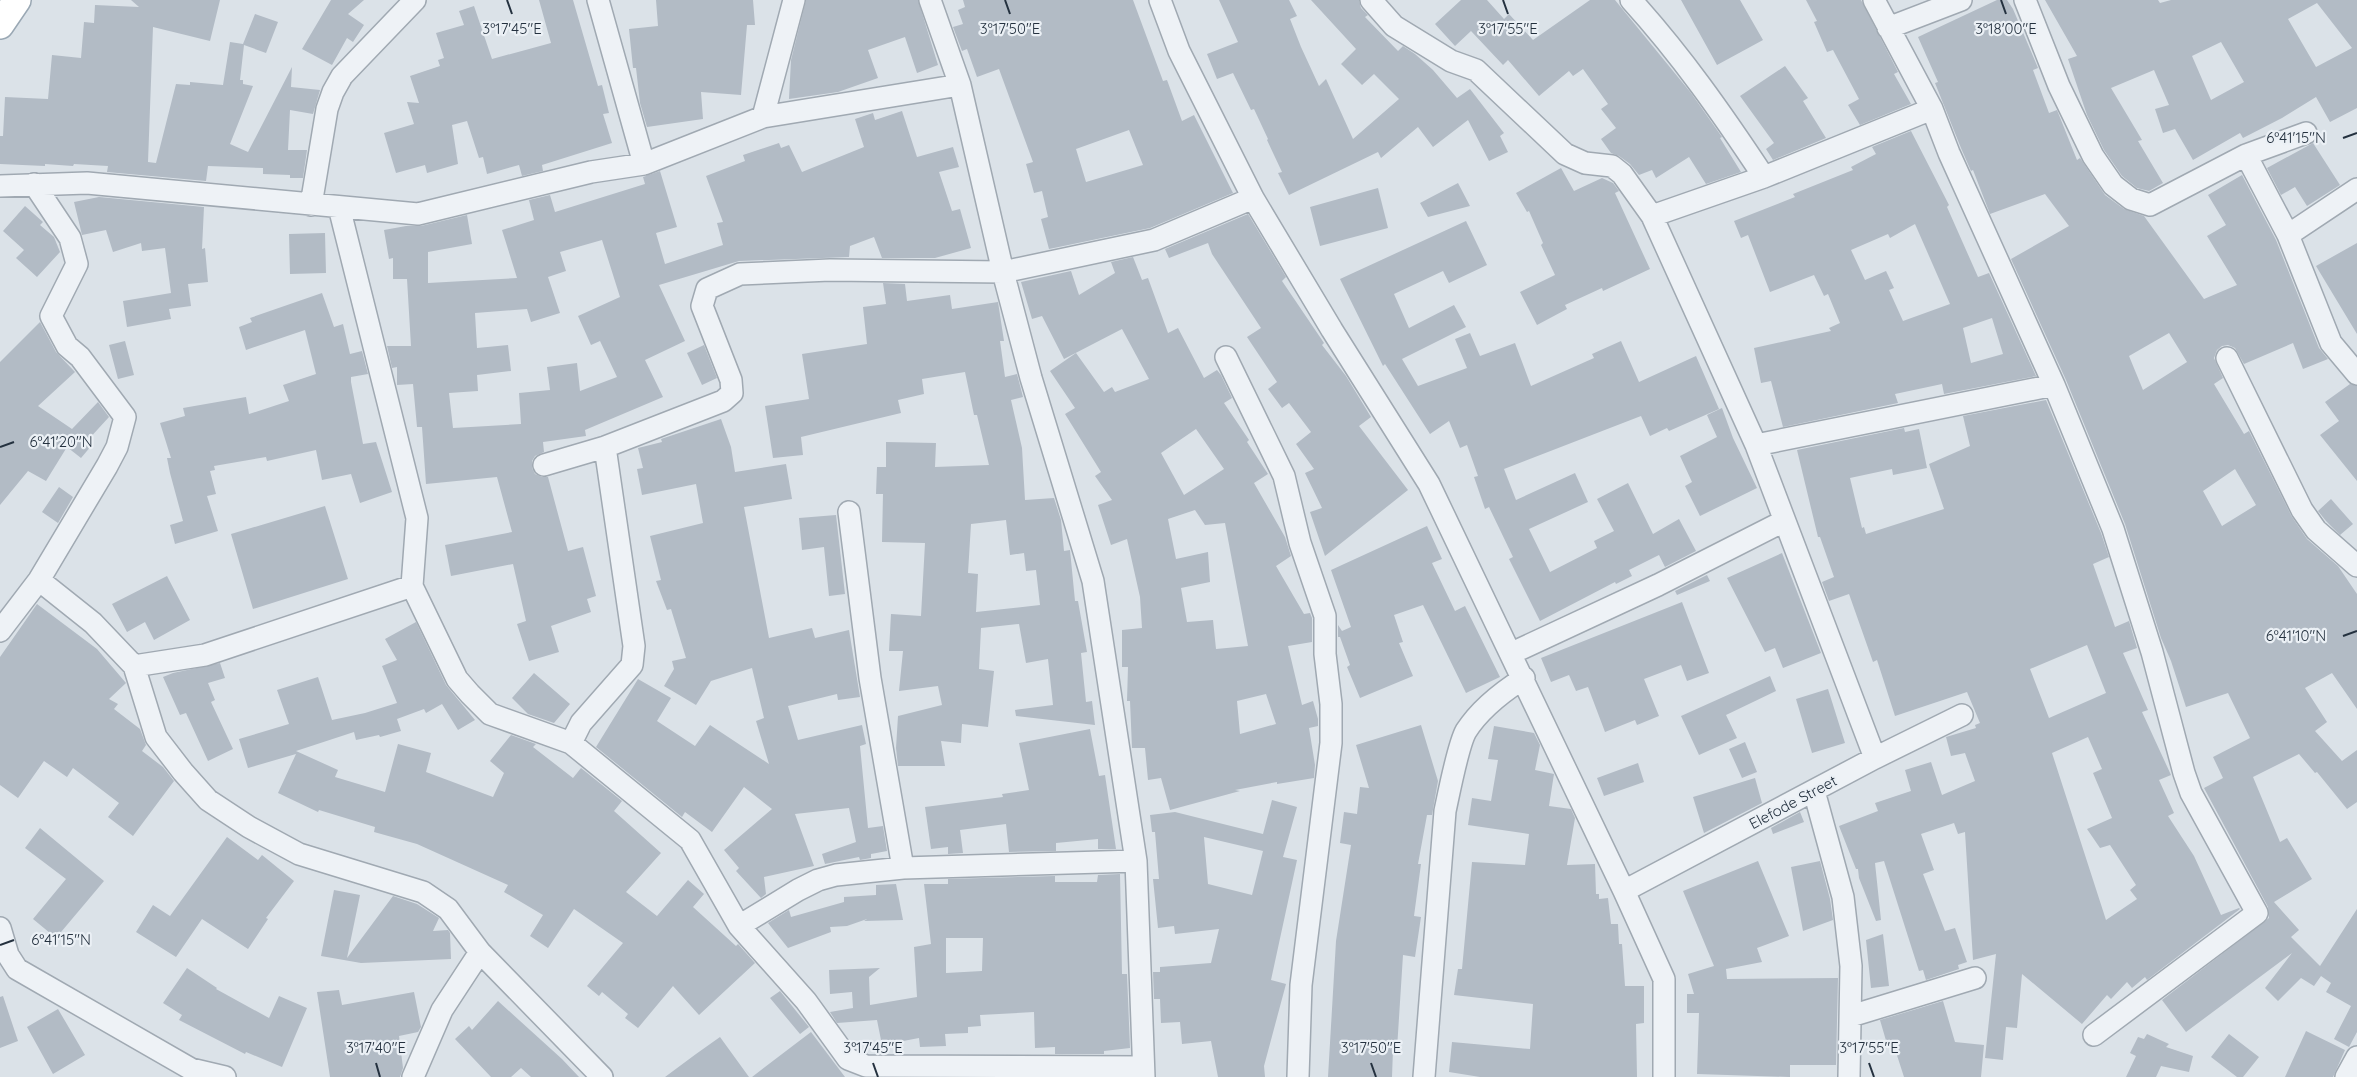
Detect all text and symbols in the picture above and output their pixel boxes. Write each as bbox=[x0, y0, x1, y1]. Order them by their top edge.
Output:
text: 3°17'45"E bbox=[482, 19, 542, 38]
text: 3°17'50"E bbox=[980, 19, 1040, 38]
text: 3°17'55"E bbox=[1478, 19, 1538, 38]
text: 3°18'00"E bbox=[1975, 19, 2037, 38]
text: 6°41'15"N bbox=[2266, 128, 2326, 147]
text: 6°41'20"N bbox=[29, 432, 93, 451]
text: 6°41'10"N bbox=[2266, 626, 2326, 645]
street label: Elefode Street bbox=[1746, 771, 1840, 833]
text: 6°41'15"N bbox=[31, 930, 91, 949]
text: 3°17'40"E bbox=[346, 1038, 406, 1057]
text: 3°17'45"E bbox=[843, 1038, 903, 1057]
text: 3°17'50"E bbox=[1341, 1038, 1401, 1057]
text: 3°17'55"E bbox=[1839, 1038, 1899, 1057]

